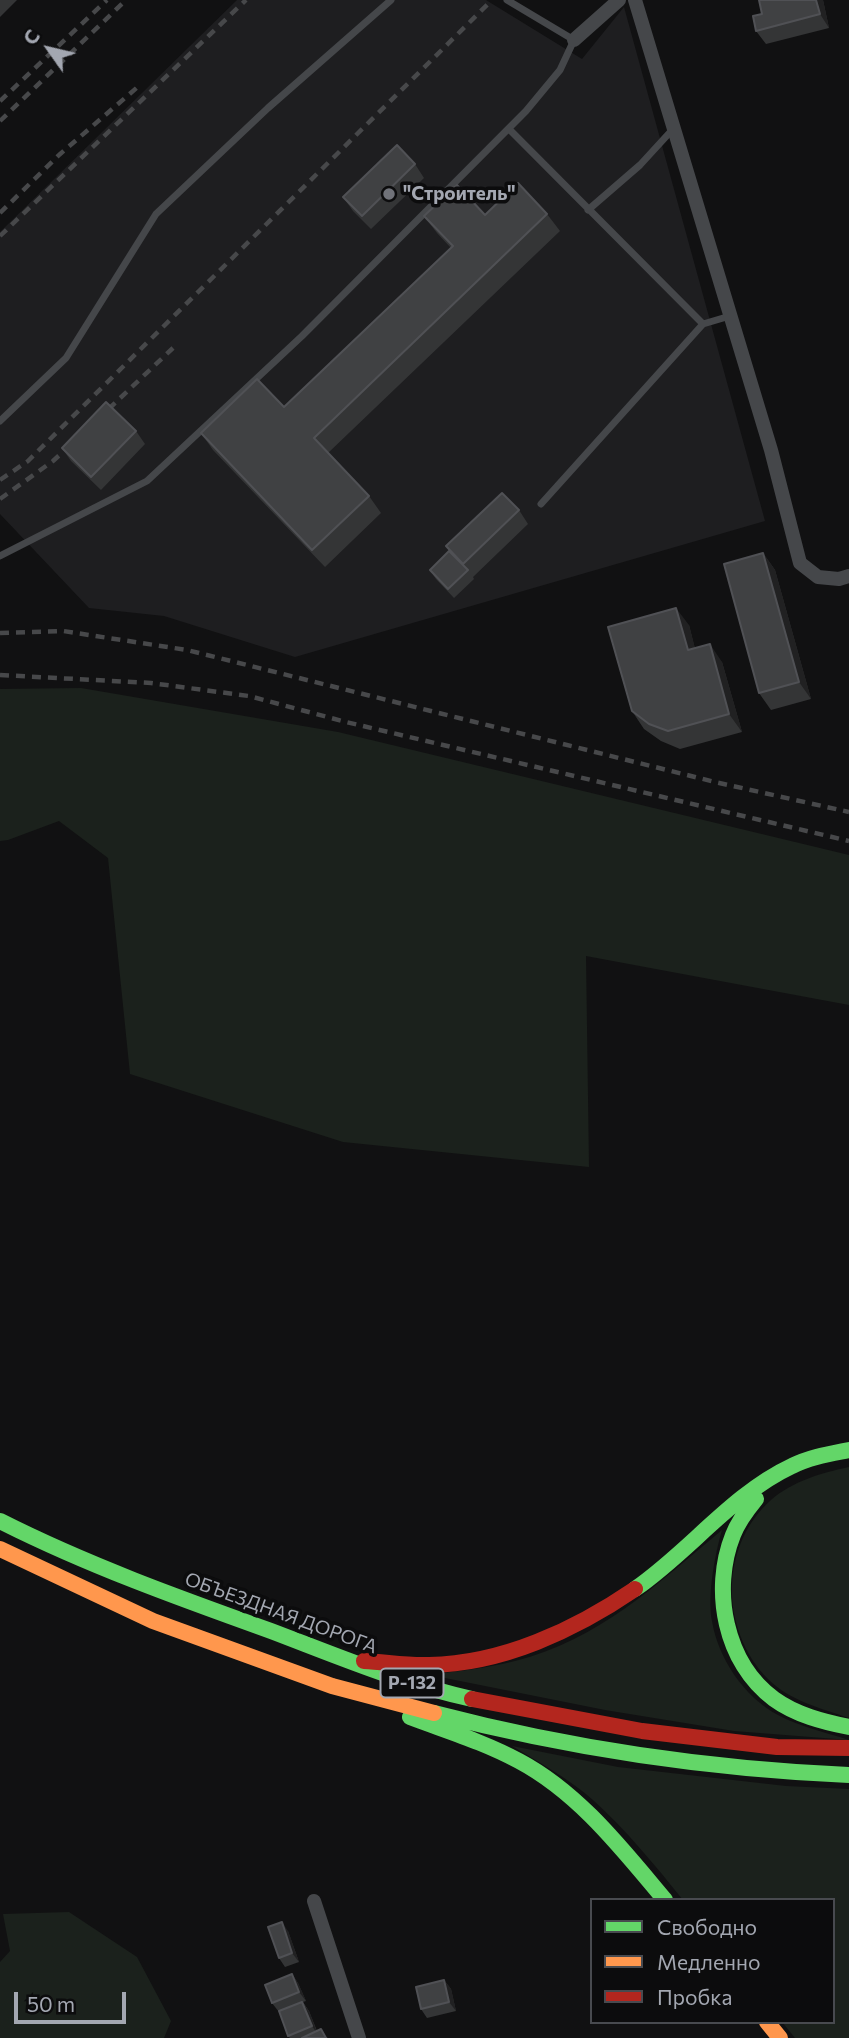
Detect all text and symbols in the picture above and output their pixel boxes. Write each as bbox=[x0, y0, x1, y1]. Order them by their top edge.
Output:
north arrow bbox=[14, 14, 84, 84]
text: С bbox=[18, 25, 44, 49]
place label: "Строитель" bbox=[403, 183, 516, 205]
marker: "Строитель" bbox=[381, 186, 397, 202]
street label: ОБЪЕЗДНАЯ ДОРОГА bbox=[182, 1568, 380, 1658]
road number: Р-132 bbox=[380, 1668, 444, 1698]
legend bbox=[590, 1898, 835, 2024]
text: Свободно bbox=[657, 1914, 757, 1939]
text: Медленно bbox=[657, 1949, 761, 1974]
scale bar bbox=[18, 1979, 130, 2023]
text: Пробка bbox=[657, 1984, 732, 2009]
text: 50 m bbox=[27, 1991, 75, 2016]

